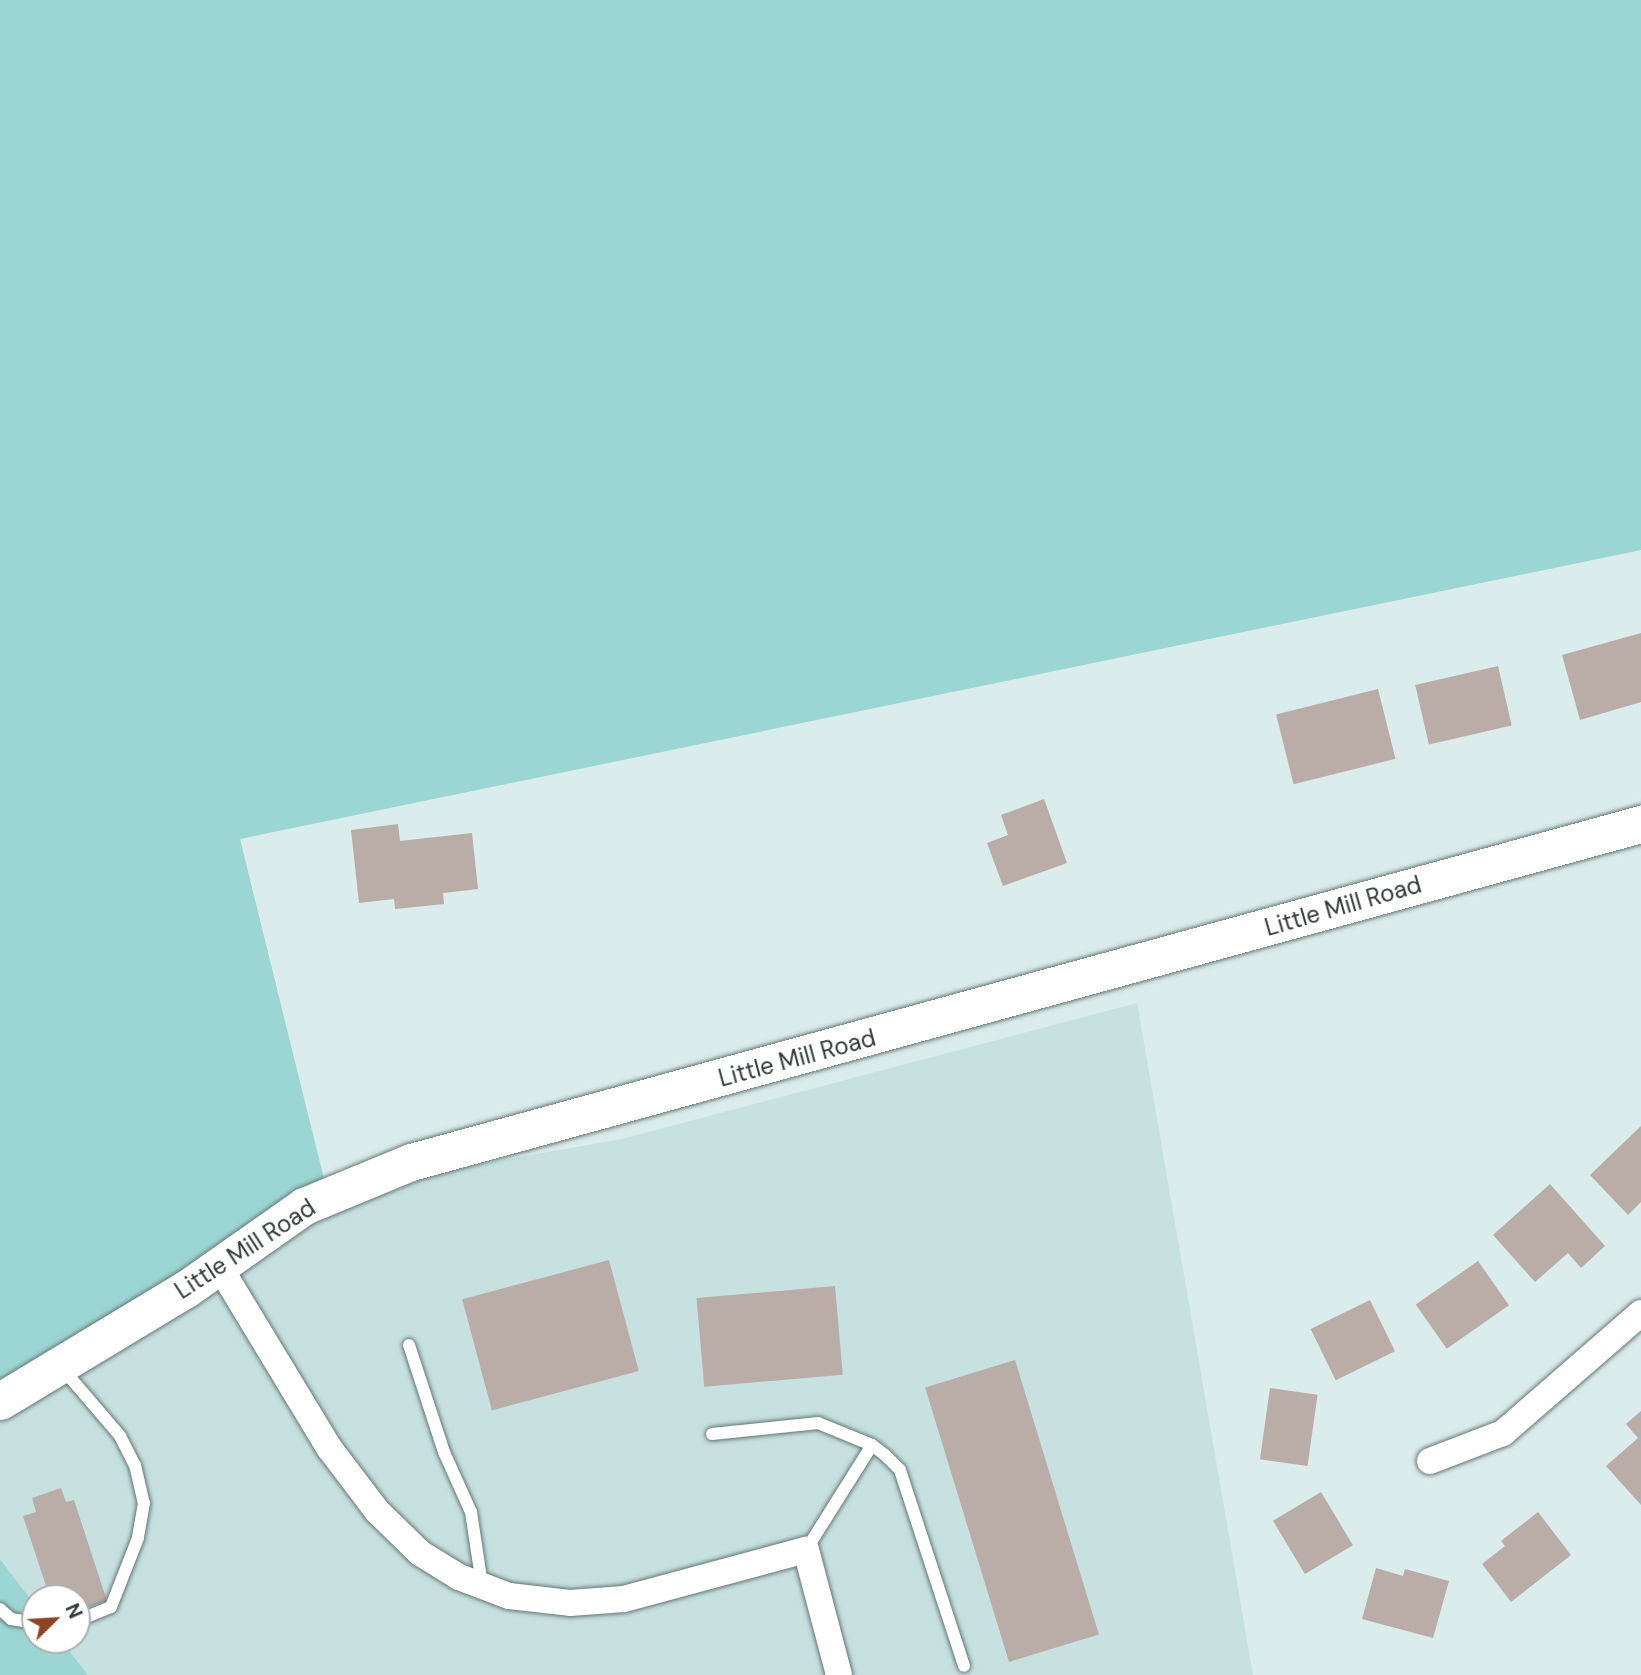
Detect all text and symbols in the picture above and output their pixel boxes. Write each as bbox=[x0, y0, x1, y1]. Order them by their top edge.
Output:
street label: Little Mill Road bbox=[1261, 870, 1425, 942]
street label: Little Mill Road bbox=[715, 1023, 879, 1093]
street label: Little Mill Road bbox=[169, 1193, 321, 1305]
north arrow bbox=[21, 1584, 91, 1654]
text: N bbox=[60, 1600, 88, 1622]

